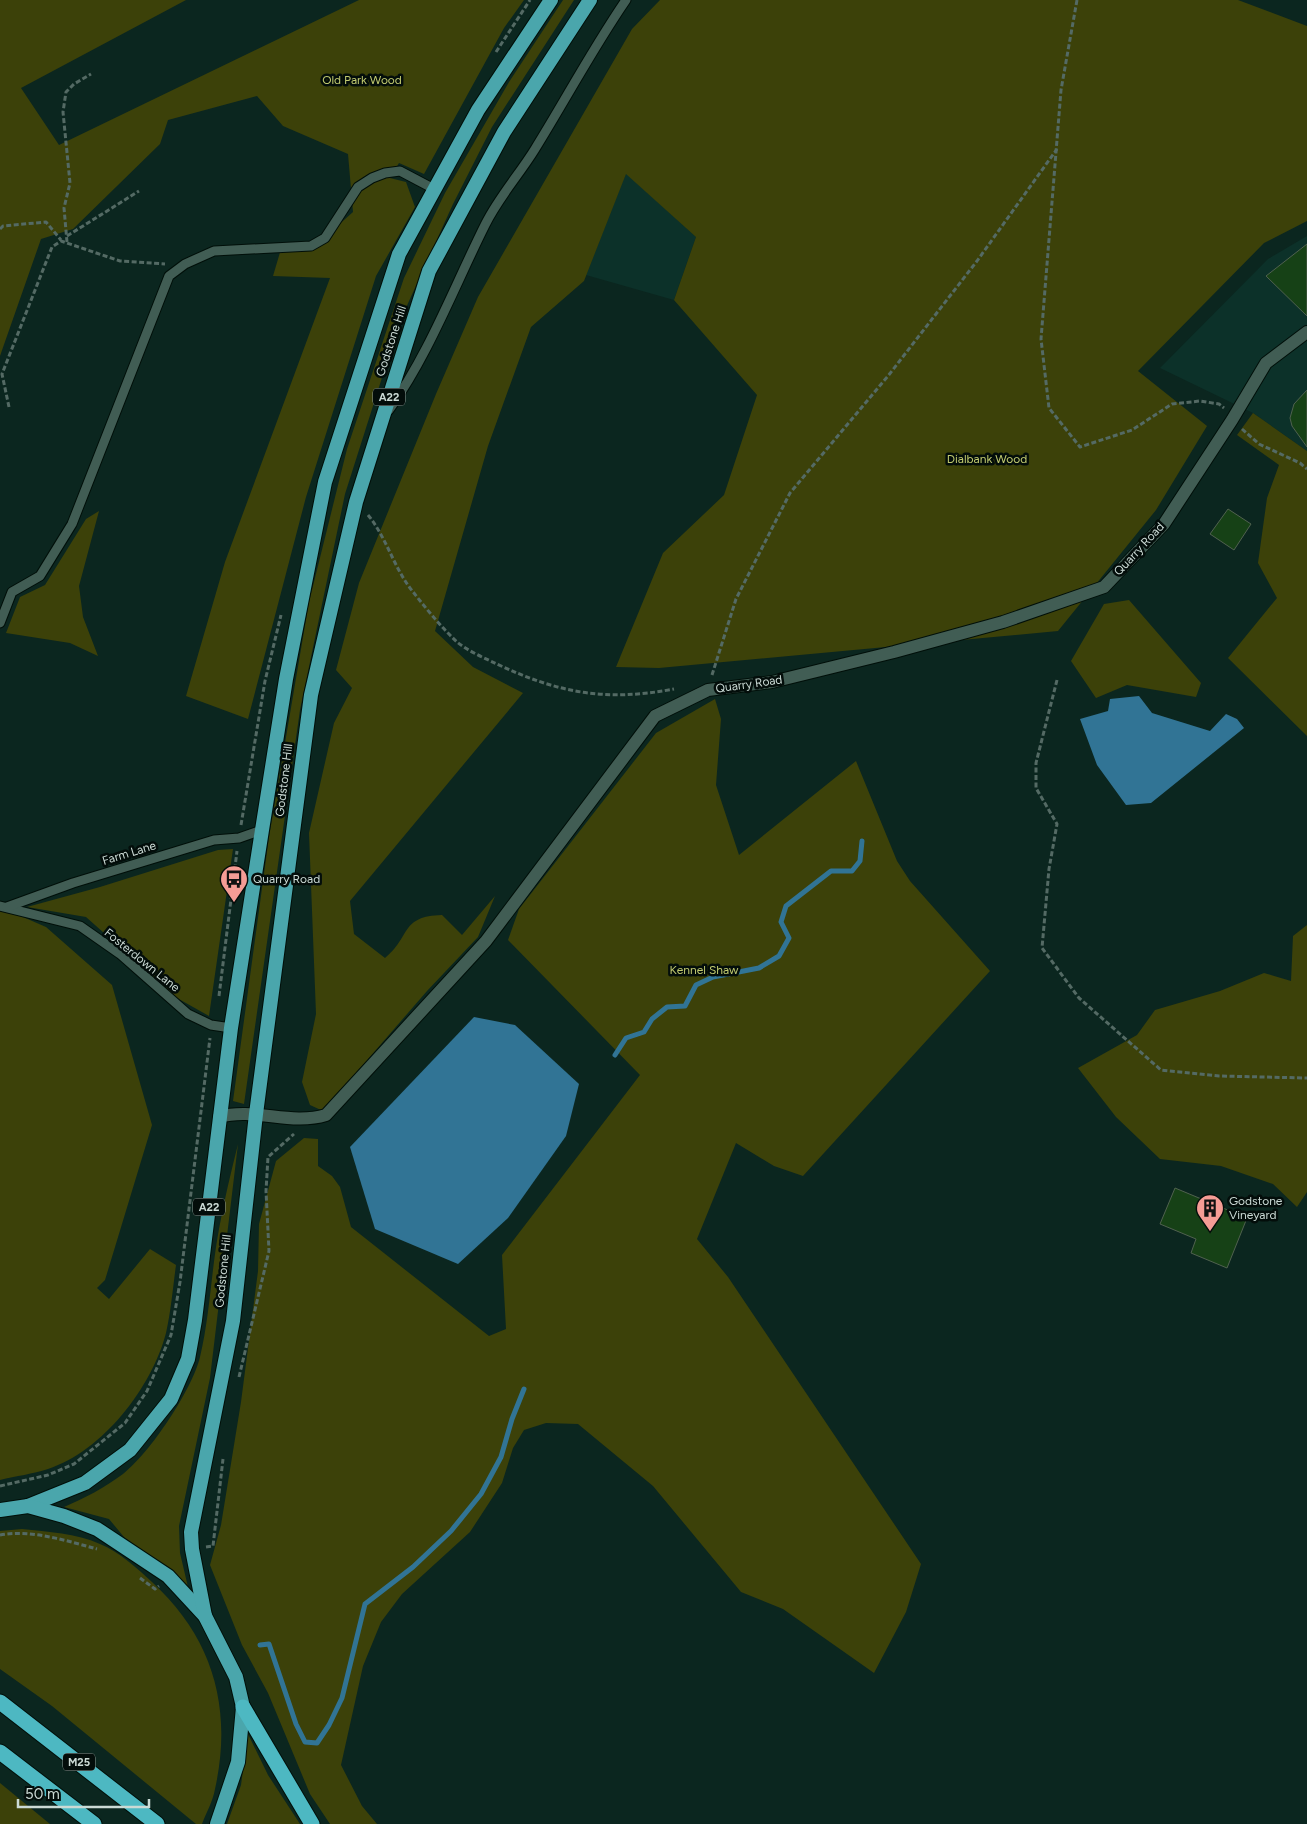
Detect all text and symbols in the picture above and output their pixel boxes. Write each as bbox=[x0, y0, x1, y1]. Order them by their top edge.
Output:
park label: Old Park Wood bbox=[322, 73, 402, 87]
street label: Godstone Hill bbox=[373, 304, 409, 378]
road number: A22 bbox=[373, 388, 405, 406]
park label: Dialbank Wood bbox=[947, 452, 1027, 466]
street label: Quarry Road bbox=[1111, 520, 1167, 578]
street label: Quarry Road bbox=[715, 672, 783, 696]
street label: Godstone Hill bbox=[273, 743, 295, 817]
street label: Farm Lane bbox=[100, 838, 158, 868]
bus stop icon: Quarry Road bbox=[219, 864, 249, 903]
place label: Quarry Road bbox=[253, 872, 320, 886]
street label: Fosterdown Lane bbox=[102, 925, 183, 995]
park label: Kennel Shaw bbox=[670, 963, 739, 977]
building icon: Godstone Vineyard bbox=[1195, 1193, 1225, 1232]
place label: Godstone Vineyard bbox=[1229, 1194, 1283, 1222]
road number: A22 bbox=[193, 1198, 225, 1216]
street label: Godstone Hill bbox=[212, 1234, 234, 1308]
road number: M25 bbox=[63, 1754, 95, 1770]
scale bar bbox=[18, 1776, 149, 1808]
text: 50 m bbox=[25, 1785, 60, 1803]

